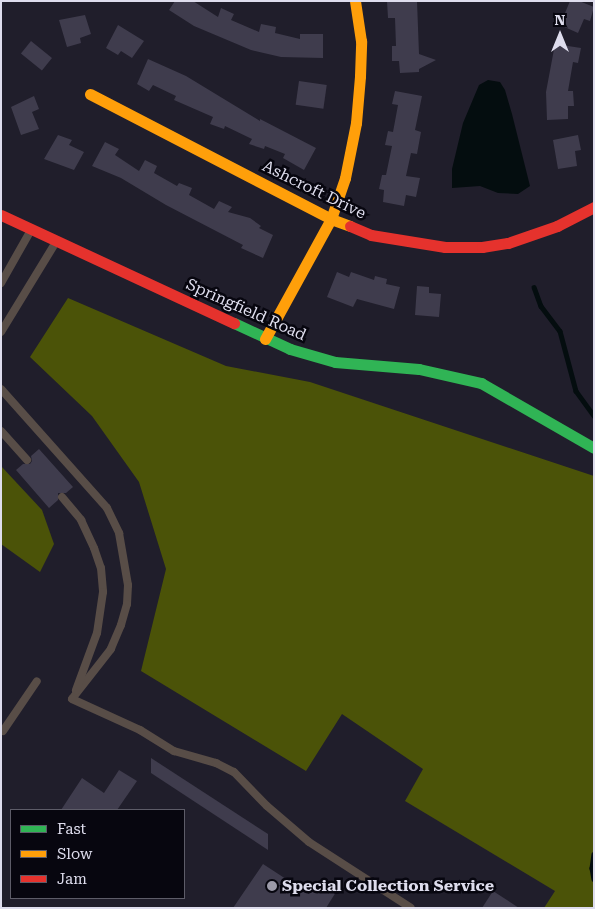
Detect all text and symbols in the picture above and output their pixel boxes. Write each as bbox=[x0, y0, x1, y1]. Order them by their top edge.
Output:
north arrow bbox=[535, 10, 585, 60]
text: N bbox=[555, 12, 565, 28]
street label: Ashcroft Drive bbox=[259, 157, 369, 223]
street label: Springfield Road bbox=[183, 275, 309, 345]
legend bbox=[10, 809, 185, 899]
text: Fast bbox=[57, 820, 86, 838]
text: Slow bbox=[57, 845, 92, 863]
text: Jam bbox=[57, 870, 87, 888]
place label: Special Collection Service bbox=[282, 876, 494, 896]
marker: Special Collection Service bbox=[266, 880, 278, 892]

